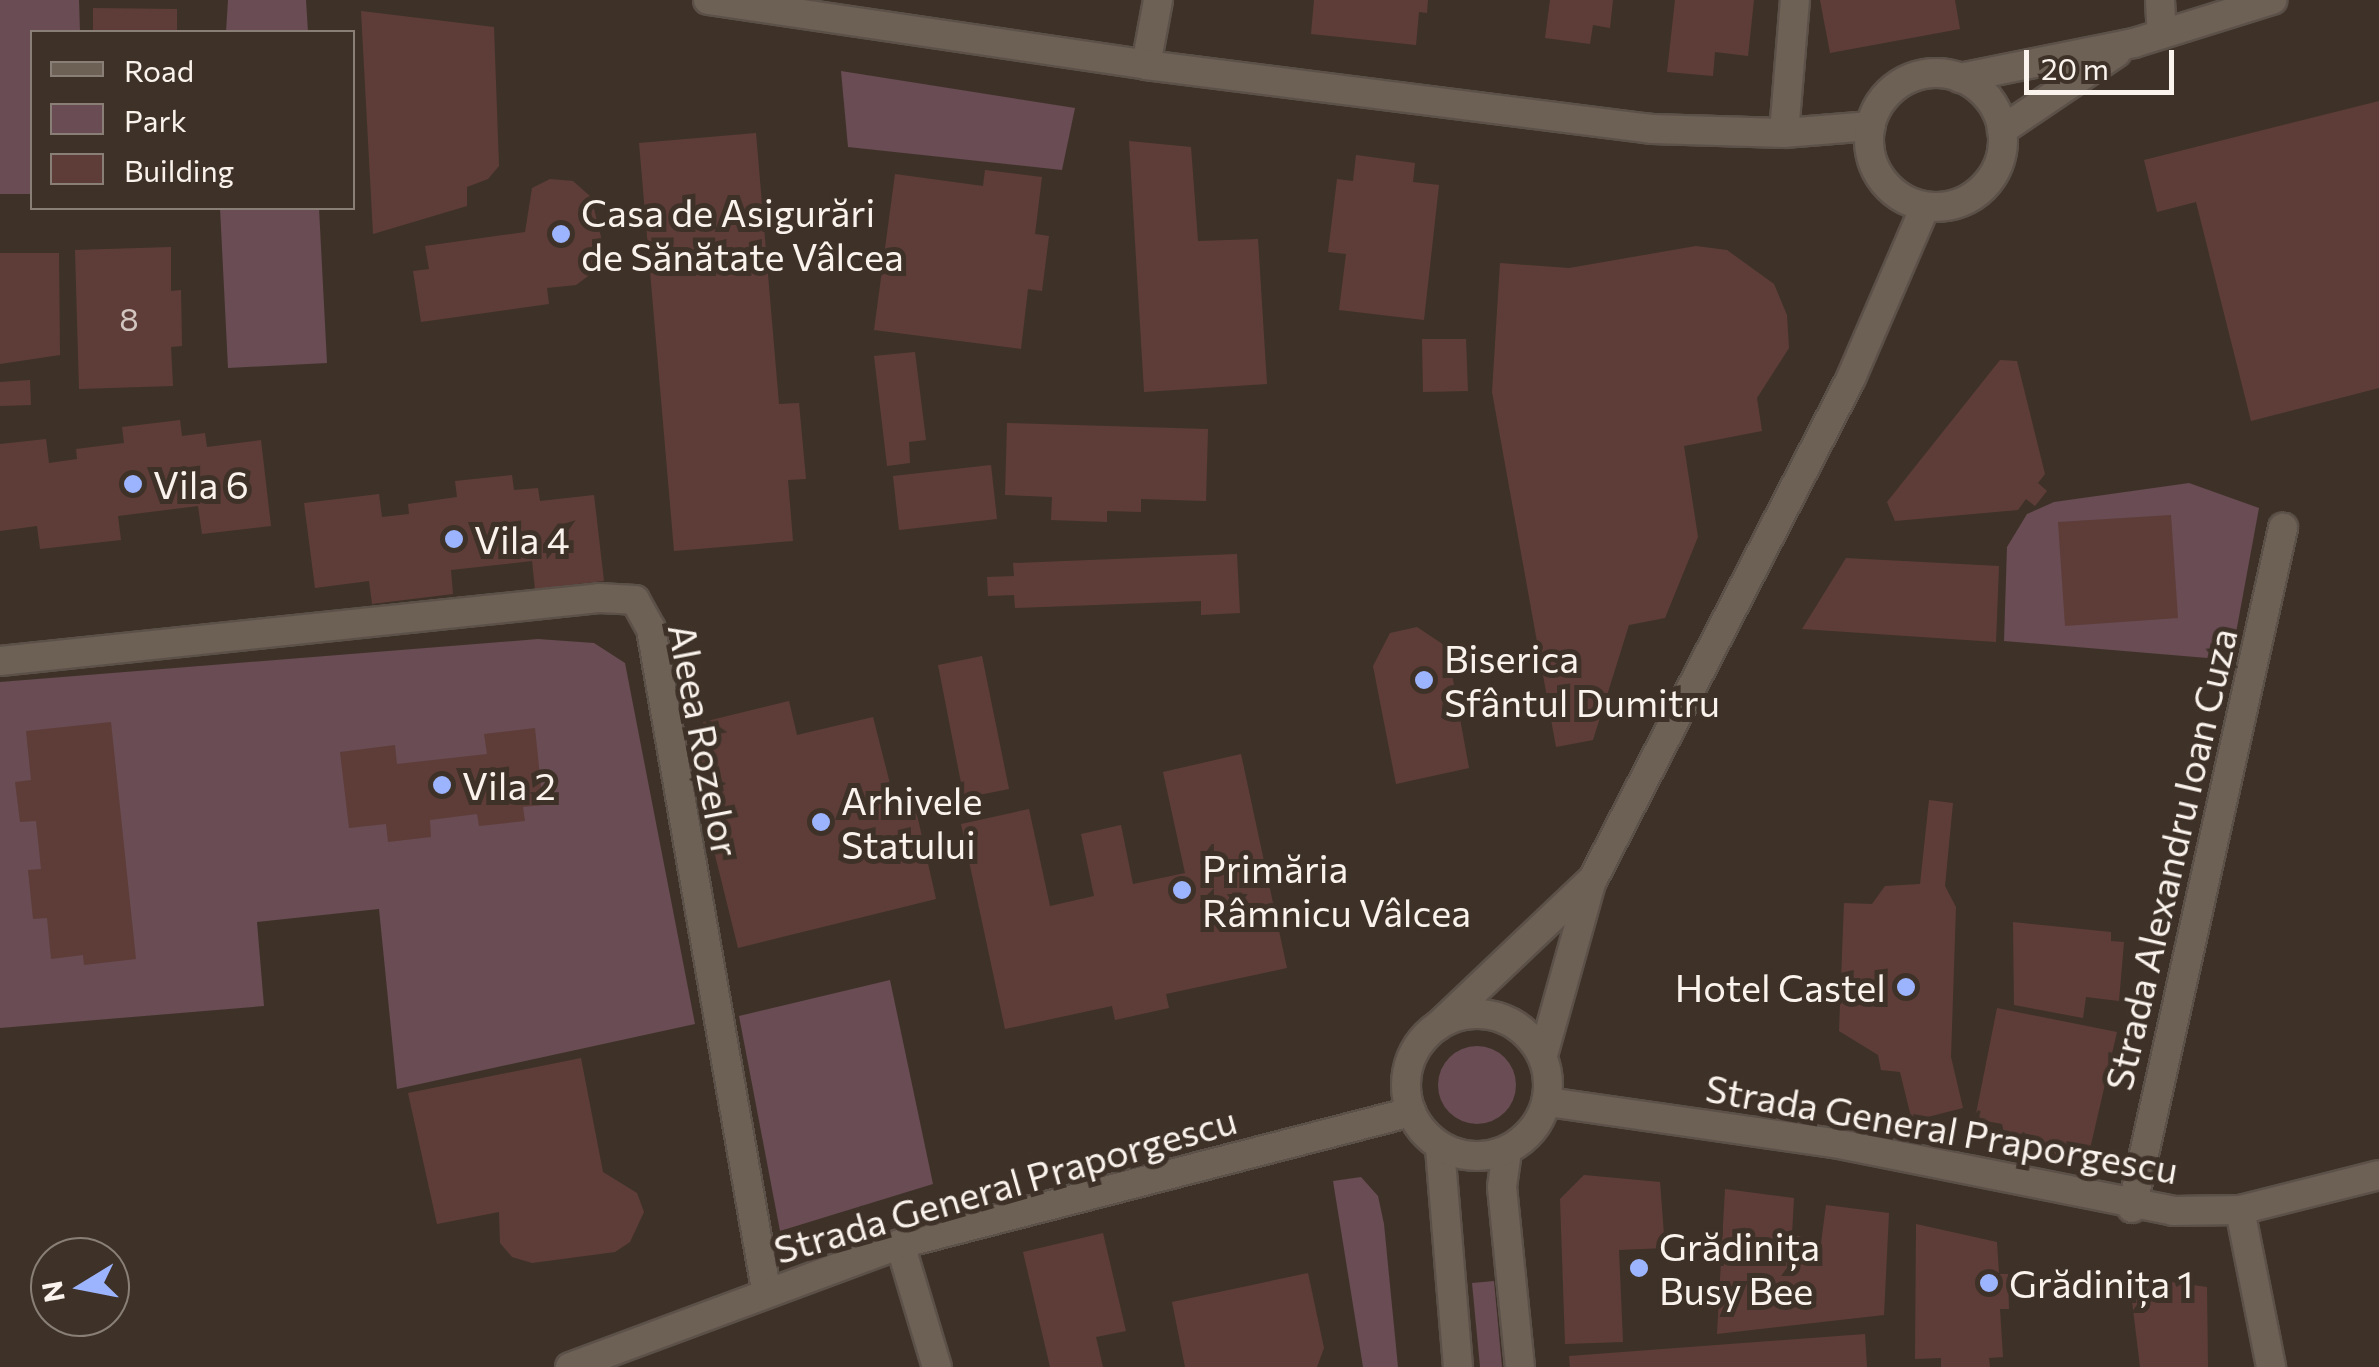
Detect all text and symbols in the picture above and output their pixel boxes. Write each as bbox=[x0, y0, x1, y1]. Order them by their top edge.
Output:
legend bbox=[30, 30, 355, 210]
scale bar bbox=[2029, 30, 2179, 92]
text: 20 m bbox=[2041, 49, 2109, 86]
text: Road bbox=[124, 51, 194, 88]
text: Park bbox=[124, 101, 187, 138]
text: Building bbox=[124, 151, 234, 188]
place label: Casa de Asigurări de Sănătate Vâlcea bbox=[581, 189, 904, 278]
marker: Casa de Asigurări de Sănătate Vâlcea bbox=[550, 223, 572, 245]
house number: 8 bbox=[119, 299, 139, 337]
place label: Vila 6 bbox=[153, 461, 249, 507]
marker: Vila 6 bbox=[122, 473, 144, 495]
place label: Vila 4 bbox=[474, 516, 569, 562]
marker: Vila 4 bbox=[443, 528, 465, 550]
street label: Aleea Rozelor bbox=[660, 620, 750, 860]
street label: Strada Alexandru Ioan Cuza bbox=[2095, 623, 2245, 1095]
place label: Biserica Sfântul Dumitru bbox=[1444, 635, 1720, 724]
marker: Biserica Sfântul Dumitru bbox=[1413, 669, 1435, 691]
place label: Vila 2 bbox=[462, 762, 556, 808]
marker: Vila 2 bbox=[431, 774, 453, 796]
place label: Arhivele Statului bbox=[841, 777, 983, 866]
marker: Arhivele Statului bbox=[810, 811, 832, 833]
place label: Primăria Râmnicu Vâlcea bbox=[1202, 845, 1471, 934]
marker: Primăria Râmnicu Vâlcea bbox=[1171, 879, 1193, 901]
place label: Hotel Castel bbox=[1675, 964, 1886, 1010]
marker: Hotel Castel bbox=[1895, 976, 1917, 998]
street label: Strada General Praporgescu bbox=[1702, 1064, 2182, 1192]
street label: Strada General Praporgescu bbox=[768, 1096, 1242, 1272]
place label: Grădinița Busy Bee bbox=[1659, 1223, 1820, 1312]
north arrow bbox=[30, 1237, 130, 1337]
marker: Grădinița Busy Bee bbox=[1628, 1257, 1650, 1279]
place label: Grădinița 1 bbox=[2009, 1260, 2194, 1306]
marker: Grădinița 1 bbox=[1978, 1272, 2000, 1294]
text: N bbox=[34, 1279, 71, 1305]

